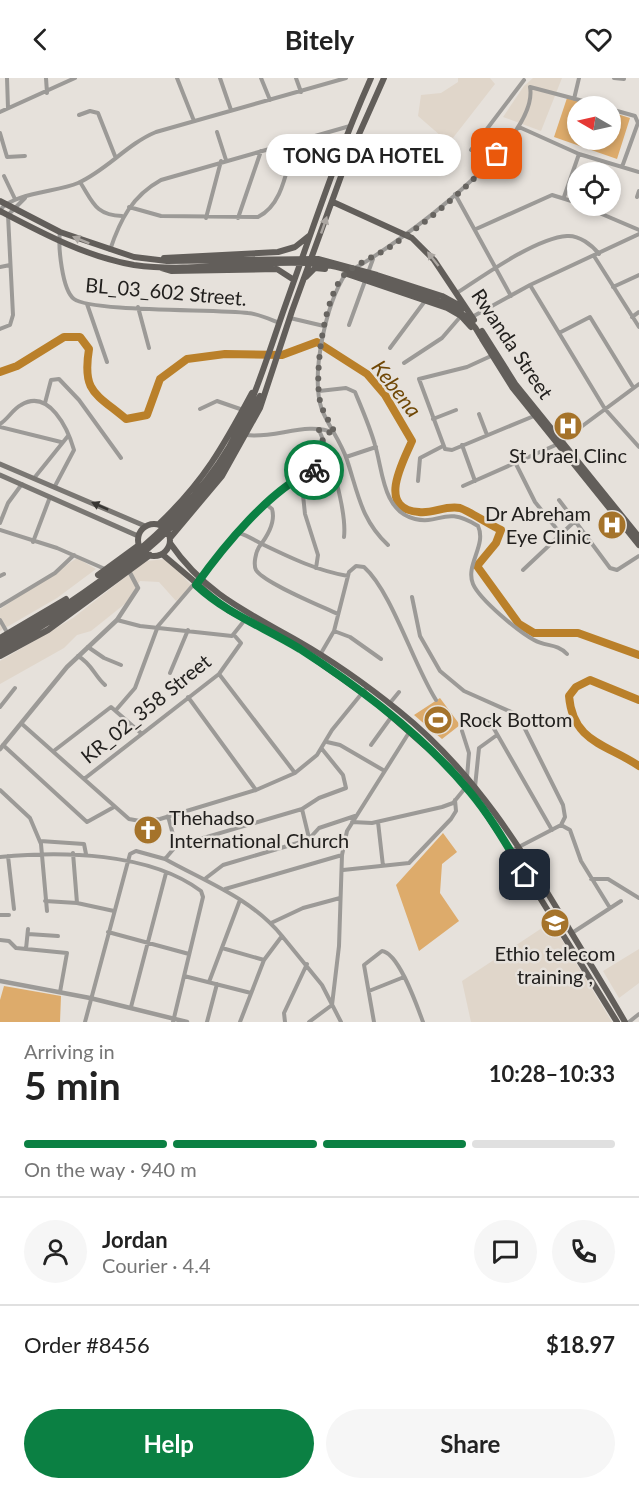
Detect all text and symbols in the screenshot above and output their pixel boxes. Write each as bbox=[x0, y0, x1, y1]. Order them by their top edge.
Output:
icon: back bbox=[24, 23, 57, 56]
text: Bitely bbox=[285, 23, 354, 56]
icon: heart bbox=[582, 23, 615, 56]
north arrow bbox=[567, 96, 621, 150]
map controls bbox=[567, 96, 621, 216]
pin bbox=[471, 128, 522, 179]
callout: TONG DA HOTEL bbox=[266, 133, 461, 175]
icon: bag bbox=[480, 137, 513, 170]
text: TONG DA HOTEL bbox=[283, 143, 444, 167]
button: locate bbox=[567, 162, 621, 216]
one-way arrow bbox=[320, 216, 329, 234]
one-way arrow bbox=[72, 235, 90, 244]
one-way arrow bbox=[426, 251, 439, 267]
street label: BL_03_602 Street. bbox=[84, 272, 248, 310]
street label: Rwanda Street bbox=[467, 284, 559, 403]
water label: Kebena bbox=[367, 355, 427, 421]
hospital icon: St Urael Clinc bbox=[552, 410, 584, 442]
courier bbox=[284, 440, 344, 500]
place label: St Urael Clinc bbox=[509, 443, 628, 467]
icon: bike bbox=[298, 454, 331, 487]
one-way arrow bbox=[92, 501, 109, 510]
place label: Dr Abreham Eye Clinic bbox=[485, 501, 591, 548]
hospital icon: Dr Abreham Eye Clinic bbox=[596, 509, 628, 541]
street label: KR_02_358 Street bbox=[76, 649, 215, 768]
sports icon: Rock Bottom bbox=[422, 704, 454, 736]
place label: Rock Bottom bbox=[459, 707, 572, 731]
place label: Thehadso International Church bbox=[169, 805, 349, 852]
church icon: Thehadso International Church bbox=[132, 814, 164, 846]
pin bbox=[499, 849, 550, 900]
icon: home bbox=[508, 858, 541, 891]
school or university icon: Ethio telecom training , bbox=[539, 907, 571, 939]
place label: Ethio telecom training , bbox=[495, 941, 615, 988]
text: Arriving in bbox=[24, 1039, 115, 1063]
text: 10:28–10:33 bbox=[489, 1060, 615, 1087]
text: 5 min bbox=[24, 1062, 121, 1108]
text: On the way · 940 m bbox=[24, 1157, 197, 1181]
button: person bbox=[24, 1220, 87, 1283]
button: chat bbox=[474, 1220, 537, 1283]
button: phone bbox=[552, 1220, 615, 1283]
text: Jordan bbox=[102, 1226, 168, 1253]
text: Courier · 4.4 bbox=[102, 1253, 211, 1277]
text: Order #8456 bbox=[24, 1331, 150, 1358]
text: $18.97 bbox=[546, 1331, 615, 1358]
button: Help bbox=[24, 1409, 314, 1478]
button: Share bbox=[326, 1409, 615, 1478]

